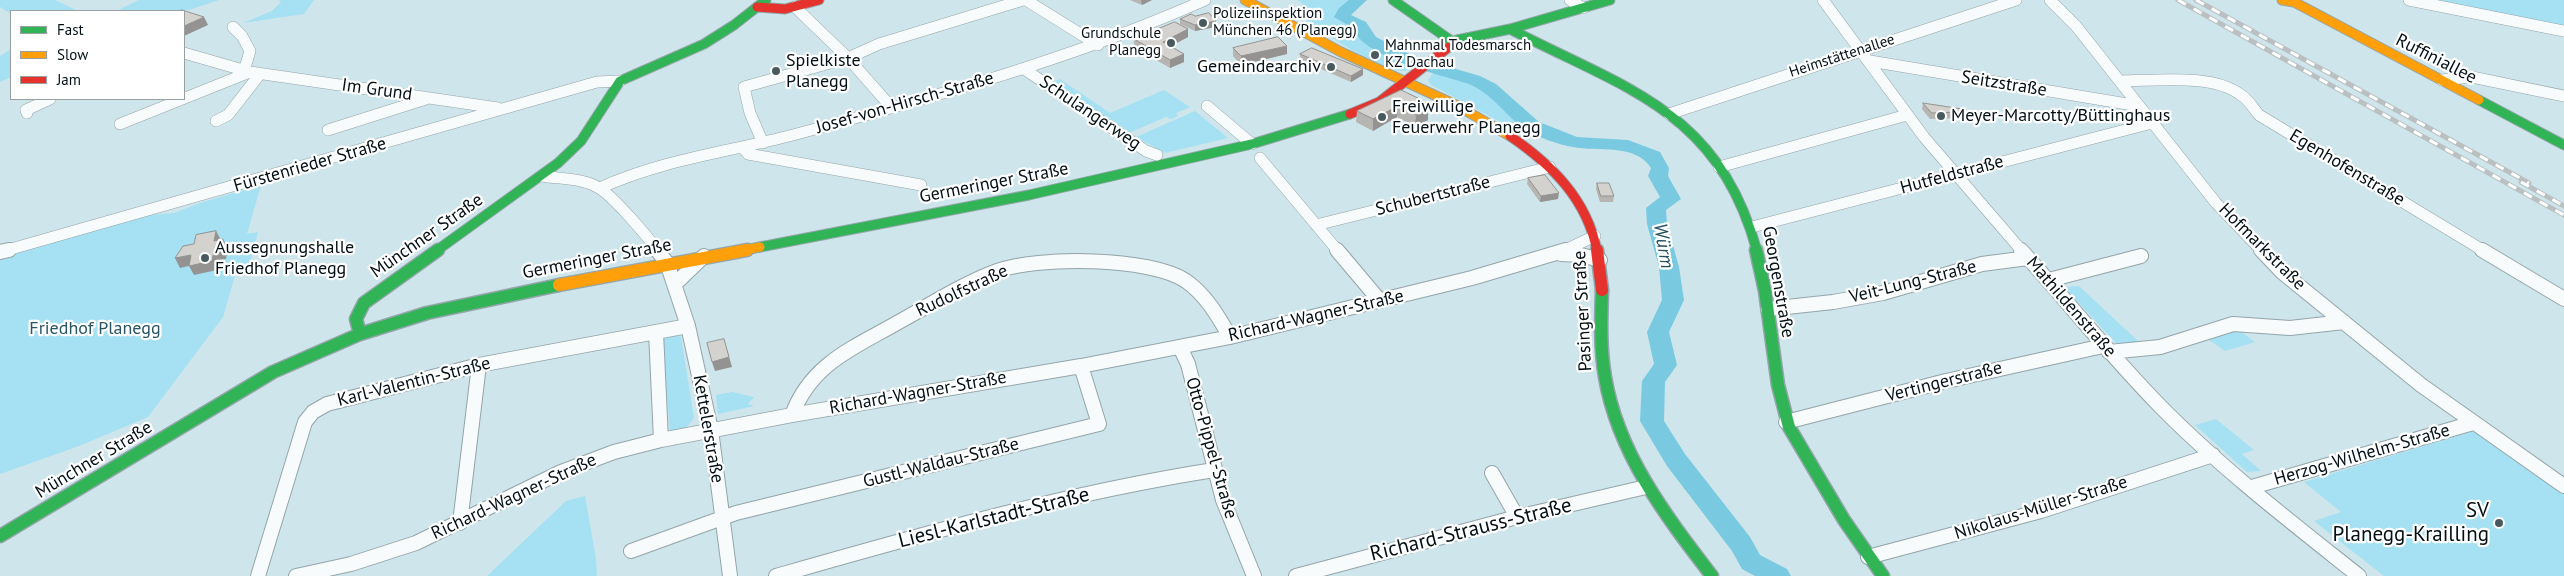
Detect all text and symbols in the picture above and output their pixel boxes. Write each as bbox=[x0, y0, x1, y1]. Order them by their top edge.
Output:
place label: Polizeiinspektion München 46 (Planegg) bbox=[1213, 5, 1357, 40]
legend bbox=[10, 10, 185, 100]
marker: Polizeiinspektion München 46 (Planegg) bbox=[1197, 17, 1209, 29]
text: Fast bbox=[57, 20, 84, 39]
place label: Grundschule Planegg bbox=[1081, 25, 1161, 60]
street label: Ruffiniallee bbox=[2392, 29, 2480, 89]
street label: Heimstättenallee bbox=[1787, 30, 1897, 82]
marker: Grundschule Planegg bbox=[1165, 37, 1177, 49]
place label: Mahnmal Todesmarsch KZ Dachau bbox=[1385, 37, 1531, 72]
text: Slow bbox=[57, 45, 88, 64]
marker: Mahnmal Todesmarsch KZ Dachau bbox=[1369, 49, 1381, 61]
place label: Spielkiste Planegg bbox=[786, 50, 861, 92]
place label: Gemeindearchiv bbox=[1197, 56, 1321, 78]
marker: Gemeindearchiv bbox=[1325, 61, 1337, 73]
marker: Spielkiste Planegg bbox=[770, 65, 782, 77]
street label: Josef-von-Hirsch-Straße bbox=[814, 67, 996, 139]
street label: Seitzstraße bbox=[1960, 67, 2048, 101]
text: Jam bbox=[57, 70, 81, 89]
street label: Schulangerweg bbox=[1035, 71, 1145, 155]
street label: Im Grund bbox=[340, 74, 414, 106]
place label: Freiwillige Feuerwehr Planegg bbox=[1392, 96, 1541, 138]
place label: Meyer-Marcotty/Büttinghaus bbox=[1951, 105, 2170, 127]
marker: Meyer-Marcotty/Büttinghaus bbox=[1935, 110, 1947, 122]
marker: Freiwillige Feuerwehr Planegg bbox=[1376, 111, 1388, 123]
street label: Egenhofenstraße bbox=[2285, 125, 2409, 211]
street label: Fürstenrieder Straße bbox=[231, 133, 389, 197]
street label: Hutfeldstraße bbox=[1898, 151, 2006, 199]
street label: Germeringer Straße bbox=[918, 158, 1070, 208]
street label: Schubertstraße bbox=[1373, 171, 1493, 221]
street label: Münchner Straße bbox=[367, 189, 487, 283]
street label: Hofmarkstraße bbox=[2214, 199, 2310, 295]
water label: Würm bbox=[1648, 222, 1678, 270]
street label: Georgenstraße bbox=[1758, 225, 1798, 339]
street label: Germeringer Straße bbox=[521, 234, 673, 284]
place label: Aussegnungshalle Friedhof Planegg bbox=[215, 237, 354, 280]
street label: Pasinger Straße bbox=[1569, 250, 1597, 372]
marker: Aussegnungshalle Friedhof Planegg bbox=[199, 252, 211, 264]
street label: Mathildenstraße bbox=[2021, 252, 2121, 362]
street label: Veit-Lung-Straße bbox=[1847, 256, 1979, 308]
street label: Rudolfstraße bbox=[913, 260, 1011, 322]
street label: Richard-Wagner-Straße bbox=[1226, 285, 1406, 347]
park label: Friedhof Planegg bbox=[29, 318, 161, 340]
street label: Karl-Valentin-Straße bbox=[335, 353, 493, 411]
street label: Vertingerstraße bbox=[1884, 357, 2004, 407]
street label: Richard-Wagner-Straße bbox=[828, 367, 1008, 419]
street label: Kettelerstraße bbox=[688, 373, 728, 485]
street label: Otto-Pippel-Straße bbox=[1180, 375, 1242, 521]
street label: Münchner Straße bbox=[32, 417, 156, 503]
street label: Herzog-Wilhelm-Straße bbox=[2272, 420, 2452, 490]
street label: Gustl-Waldau-Straße bbox=[861, 433, 1021, 493]
street label: Richard-Wagner-Straße bbox=[428, 449, 600, 545]
street label: Nikolaus-Müller-Straße bbox=[1952, 471, 2130, 545]
street label: Liesl-Karlstadt-Straße bbox=[896, 482, 1092, 554]
street label: Richard-Strauss-Straße bbox=[1368, 493, 1574, 567]
place label: SV Planegg-Krailling bbox=[2333, 498, 2489, 548]
marker: SV Planegg-Krailling bbox=[2493, 517, 2505, 529]

